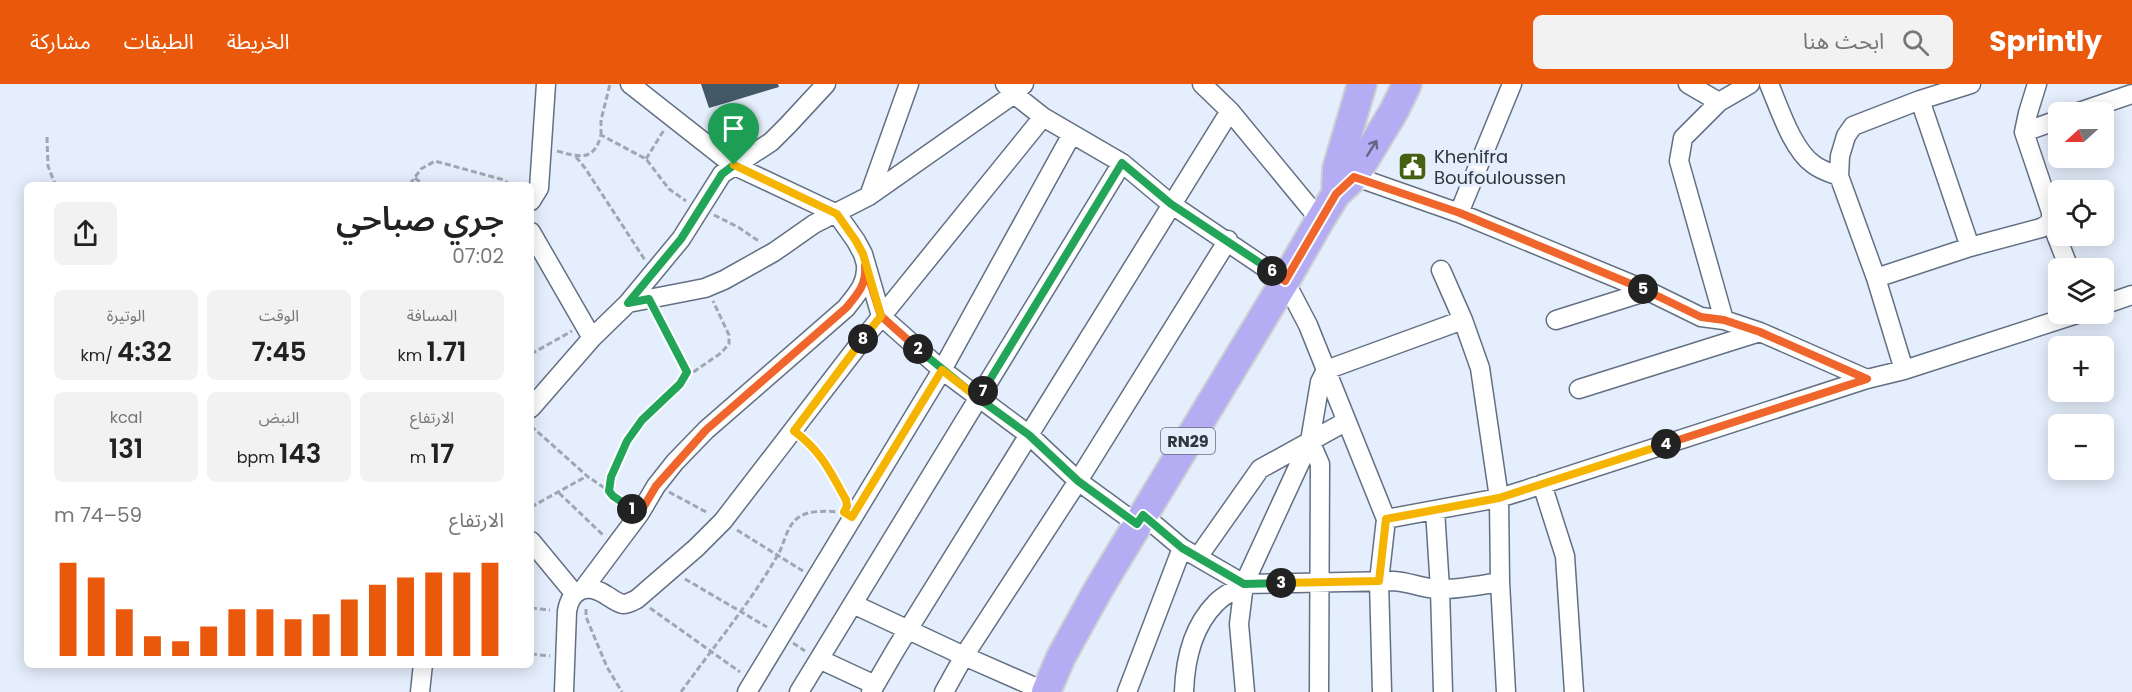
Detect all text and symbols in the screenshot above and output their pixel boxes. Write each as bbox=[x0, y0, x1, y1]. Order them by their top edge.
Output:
search box bbox=[1533, 15, 1953, 69]
text: Sprintly bbox=[1989, 22, 2102, 61]
text: ابحث هنا bbox=[1803, 26, 1884, 57]
icon: search bbox=[1899, 26, 1932, 59]
text: مشاركة bbox=[30, 27, 91, 56]
text: الطبقات bbox=[124, 27, 194, 56]
text: الخريطة bbox=[227, 27, 290, 56]
north arrow bbox=[2048, 102, 2114, 168]
map controls bbox=[2048, 102, 2114, 480]
pin bbox=[708, 103, 759, 165]
icon: arrive bbox=[717, 112, 750, 145]
one-way arrow bbox=[1366, 140, 1378, 157]
place label: Khenifra Boufouloussen bbox=[1434, 144, 1566, 190]
public building icon: Khenifra Boufouloussen bbox=[1397, 150, 1429, 182]
button: locate bbox=[2048, 180, 2114, 246]
text: جري صباحي bbox=[336, 195, 504, 242]
button: share bbox=[54, 202, 117, 265]
text: 07:02 bbox=[452, 242, 504, 270]
pin: 6 bbox=[1257, 256, 1287, 286]
button: layers bbox=[2048, 258, 2114, 324]
text: 6 bbox=[1267, 259, 1277, 282]
pin: 5 bbox=[1628, 274, 1658, 304]
text: 5 bbox=[1638, 277, 1648, 300]
text: الوتيرة bbox=[107, 304, 145, 327]
text: الوقت bbox=[259, 304, 299, 327]
text: المسافة bbox=[407, 304, 457, 327]
pin: 8 bbox=[848, 324, 878, 354]
text: 8 bbox=[858, 327, 868, 350]
text: 4:32 bbox=[117, 334, 172, 370]
text: 7:45 bbox=[251, 334, 307, 370]
text: 1.71 bbox=[427, 334, 466, 370]
pin: 2 bbox=[903, 334, 933, 364]
button: + bbox=[2048, 336, 2114, 402]
text: 2 bbox=[913, 337, 923, 360]
text: /km bbox=[80, 344, 117, 367]
text: km bbox=[398, 344, 427, 367]
pin: 7 bbox=[968, 376, 998, 406]
text: 7 bbox=[979, 379, 987, 402]
text: kcal bbox=[110, 406, 142, 429]
text: النبض bbox=[259, 406, 299, 429]
text: الارتفاع bbox=[410, 406, 454, 429]
button: − bbox=[2048, 414, 2114, 480]
road number: RN29 bbox=[1161, 428, 1215, 454]
pin: 4 bbox=[1651, 429, 1681, 459]
text: 131 bbox=[109, 431, 143, 467]
text: 4 bbox=[1661, 432, 1671, 455]
text: 143 bbox=[279, 436, 321, 472]
text: 17 bbox=[431, 436, 454, 472]
text: bpm bbox=[237, 446, 279, 469]
text: m bbox=[410, 446, 431, 469]
pin: 1 bbox=[617, 494, 647, 524]
text: 1 bbox=[629, 497, 635, 520]
text: 59–74 m bbox=[54, 501, 142, 529]
text: الارتفاع bbox=[449, 506, 504, 534]
pin: 3 bbox=[1266, 568, 1296, 598]
text: 3 bbox=[1276, 571, 1286, 594]

